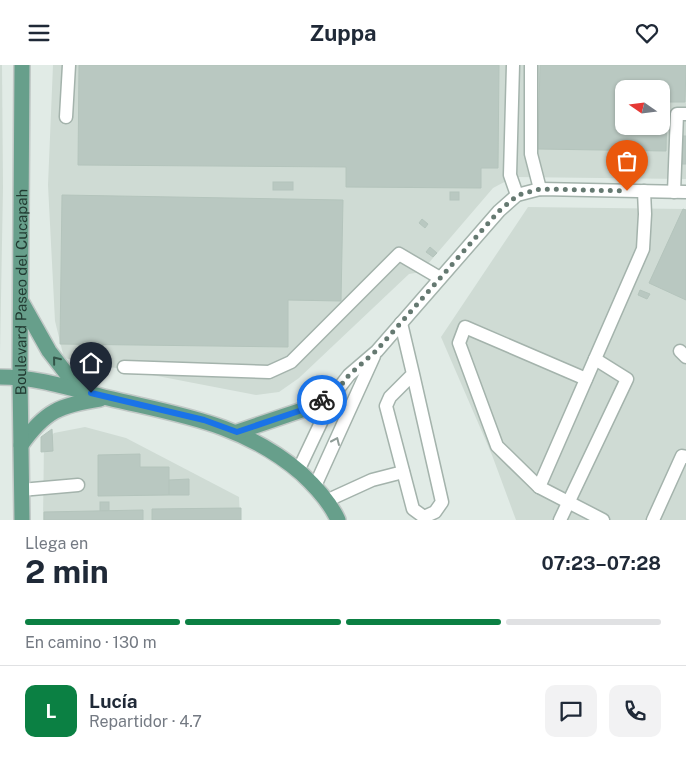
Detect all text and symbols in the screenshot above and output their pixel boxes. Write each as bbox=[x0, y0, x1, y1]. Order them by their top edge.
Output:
icon: menu bbox=[25, 19, 53, 47]
icon: heart bbox=[633, 19, 661, 47]
text: Zuppa bbox=[310, 20, 376, 46]
north arrow bbox=[615, 80, 670, 135]
map controls bbox=[615, 80, 670, 135]
pin bbox=[606, 140, 648, 191]
icon: bag bbox=[613, 147, 641, 175]
street label: Boulevard Paseo del Cucapah bbox=[11, 189, 30, 395]
pin bbox=[70, 342, 112, 393]
icon: home bbox=[77, 349, 105, 377]
one-way arrow bbox=[52, 356, 61, 365]
courier bbox=[297, 375, 347, 425]
icon: bike bbox=[308, 386, 336, 414]
one-way arrow bbox=[329, 437, 340, 446]
text: Llega en bbox=[25, 534, 88, 553]
text: 07:23–07:28 bbox=[542, 552, 661, 574]
text: 2 min bbox=[25, 553, 109, 590]
text: En camino · 130 m bbox=[25, 633, 157, 652]
button: chat bbox=[545, 685, 597, 737]
button: phone bbox=[609, 685, 661, 737]
text: Lucía bbox=[89, 690, 138, 712]
text: L bbox=[46, 700, 56, 722]
text: Repartidor · 4.7 bbox=[89, 712, 202, 731]

